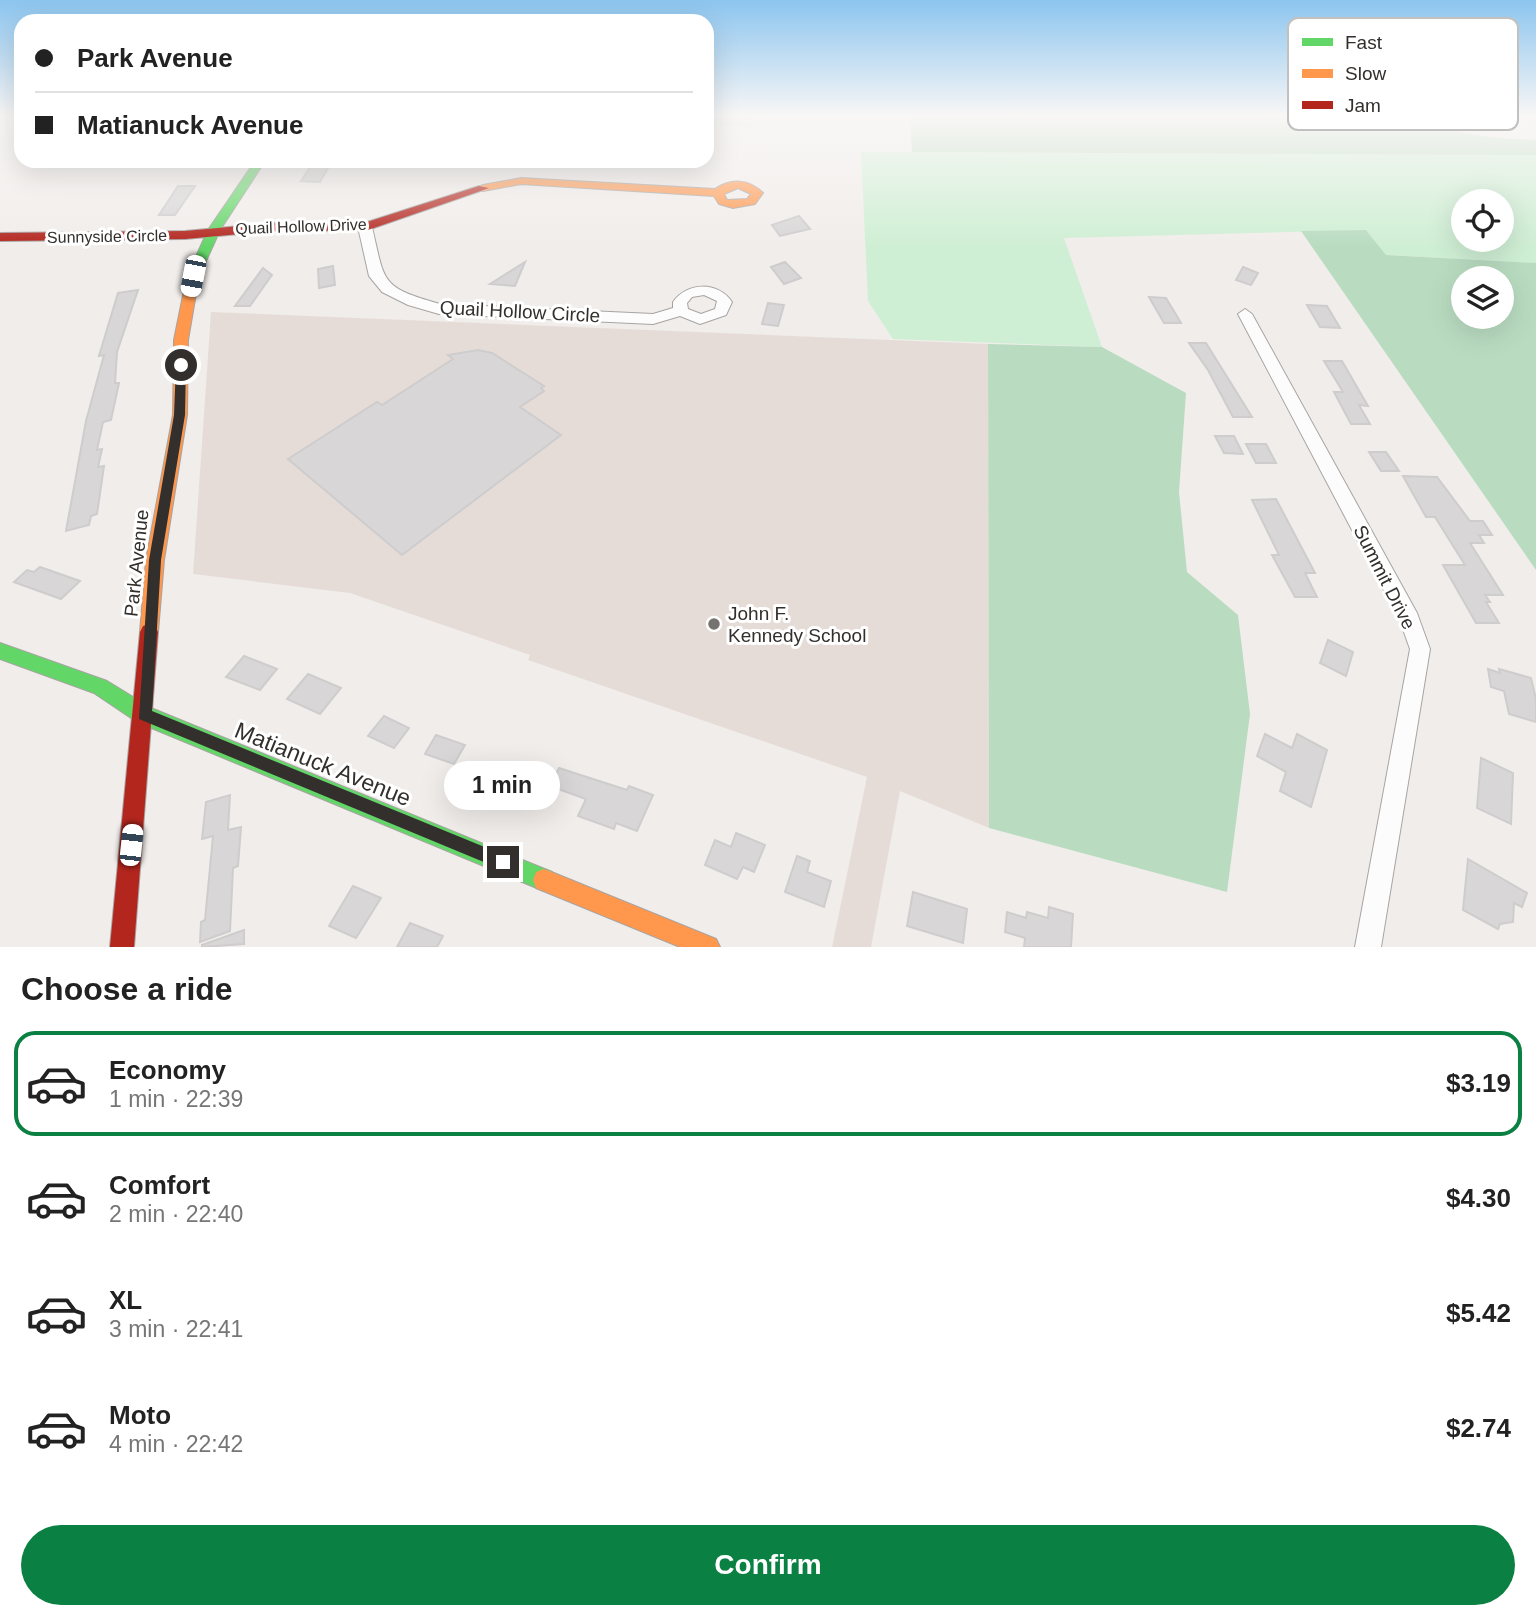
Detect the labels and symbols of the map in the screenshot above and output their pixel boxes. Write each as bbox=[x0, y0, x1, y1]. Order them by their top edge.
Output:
legend bbox=[1288, 18, 1518, 130]
text: Fast bbox=[1345, 32, 1383, 53]
text: Slow bbox=[1345, 63, 1386, 84]
text: Jam bbox=[1345, 95, 1381, 116]
street label: Quail Hollow Drive bbox=[235, 216, 367, 237]
street label: Sunnyside Circle bbox=[47, 227, 167, 246]
car bbox=[179, 253, 208, 299]
street label: Quail Hollow Circle bbox=[439, 297, 601, 326]
route start bbox=[165, 349, 197, 381]
street label: Park Avenue bbox=[120, 509, 153, 618]
street label: Summit Drive bbox=[1349, 522, 1420, 633]
place label: John F. Kennedy School bbox=[728, 603, 866, 646]
marker: John F. Kennedy School bbox=[706, 616, 722, 632]
street label: Matianuck Avenue bbox=[231, 717, 415, 811]
callout: 1 min bbox=[445, 760, 561, 810]
car bbox=[119, 823, 144, 867]
route end bbox=[487, 846, 519, 878]

